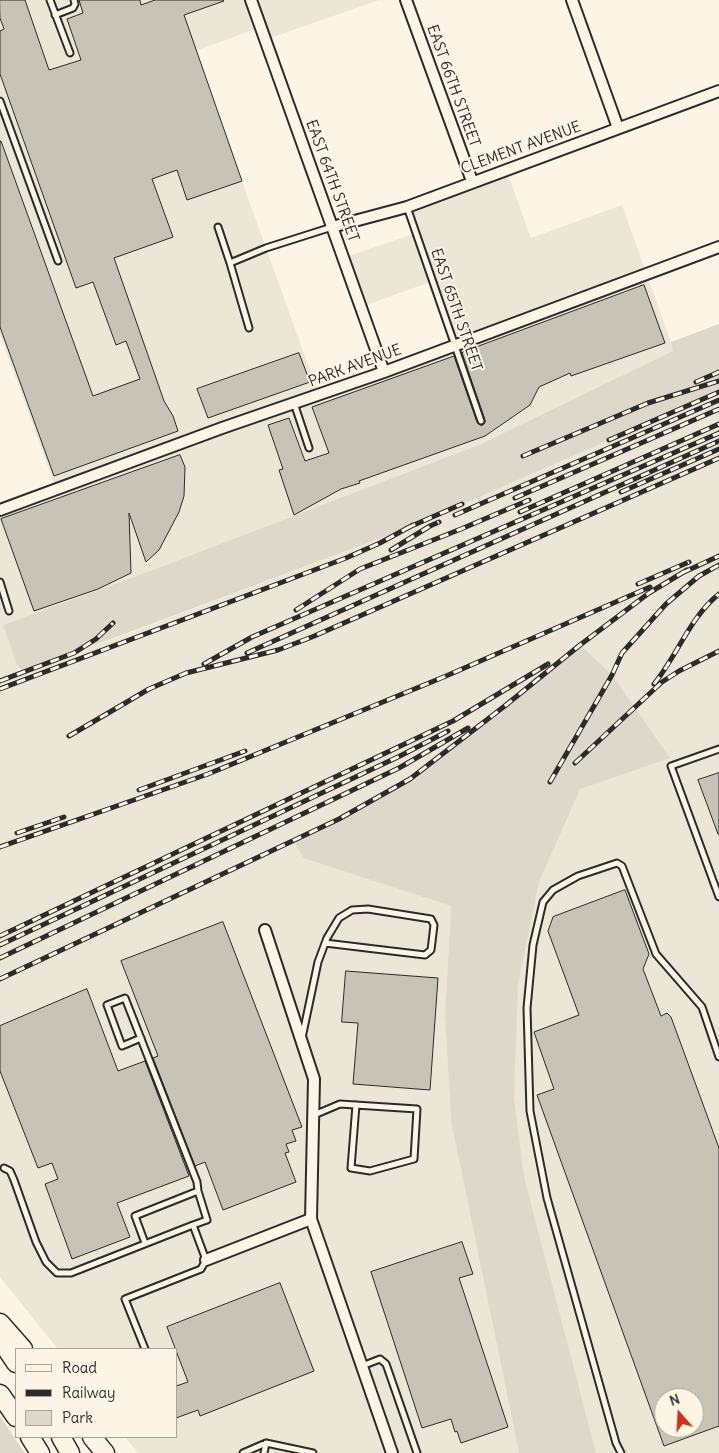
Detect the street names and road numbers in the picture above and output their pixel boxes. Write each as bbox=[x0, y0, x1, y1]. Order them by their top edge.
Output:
street label: EAST 66TH STREET bbox=[423, 22, 483, 150]
street label: EAST 64TH STREET bbox=[302, 118, 362, 244]
street label: CLEMENT AVENUE bbox=[459, 118, 583, 178]
street label: EAST 65TH STREET bbox=[427, 246, 485, 374]
street label: PARK AVENUE bbox=[306, 341, 404, 391]

